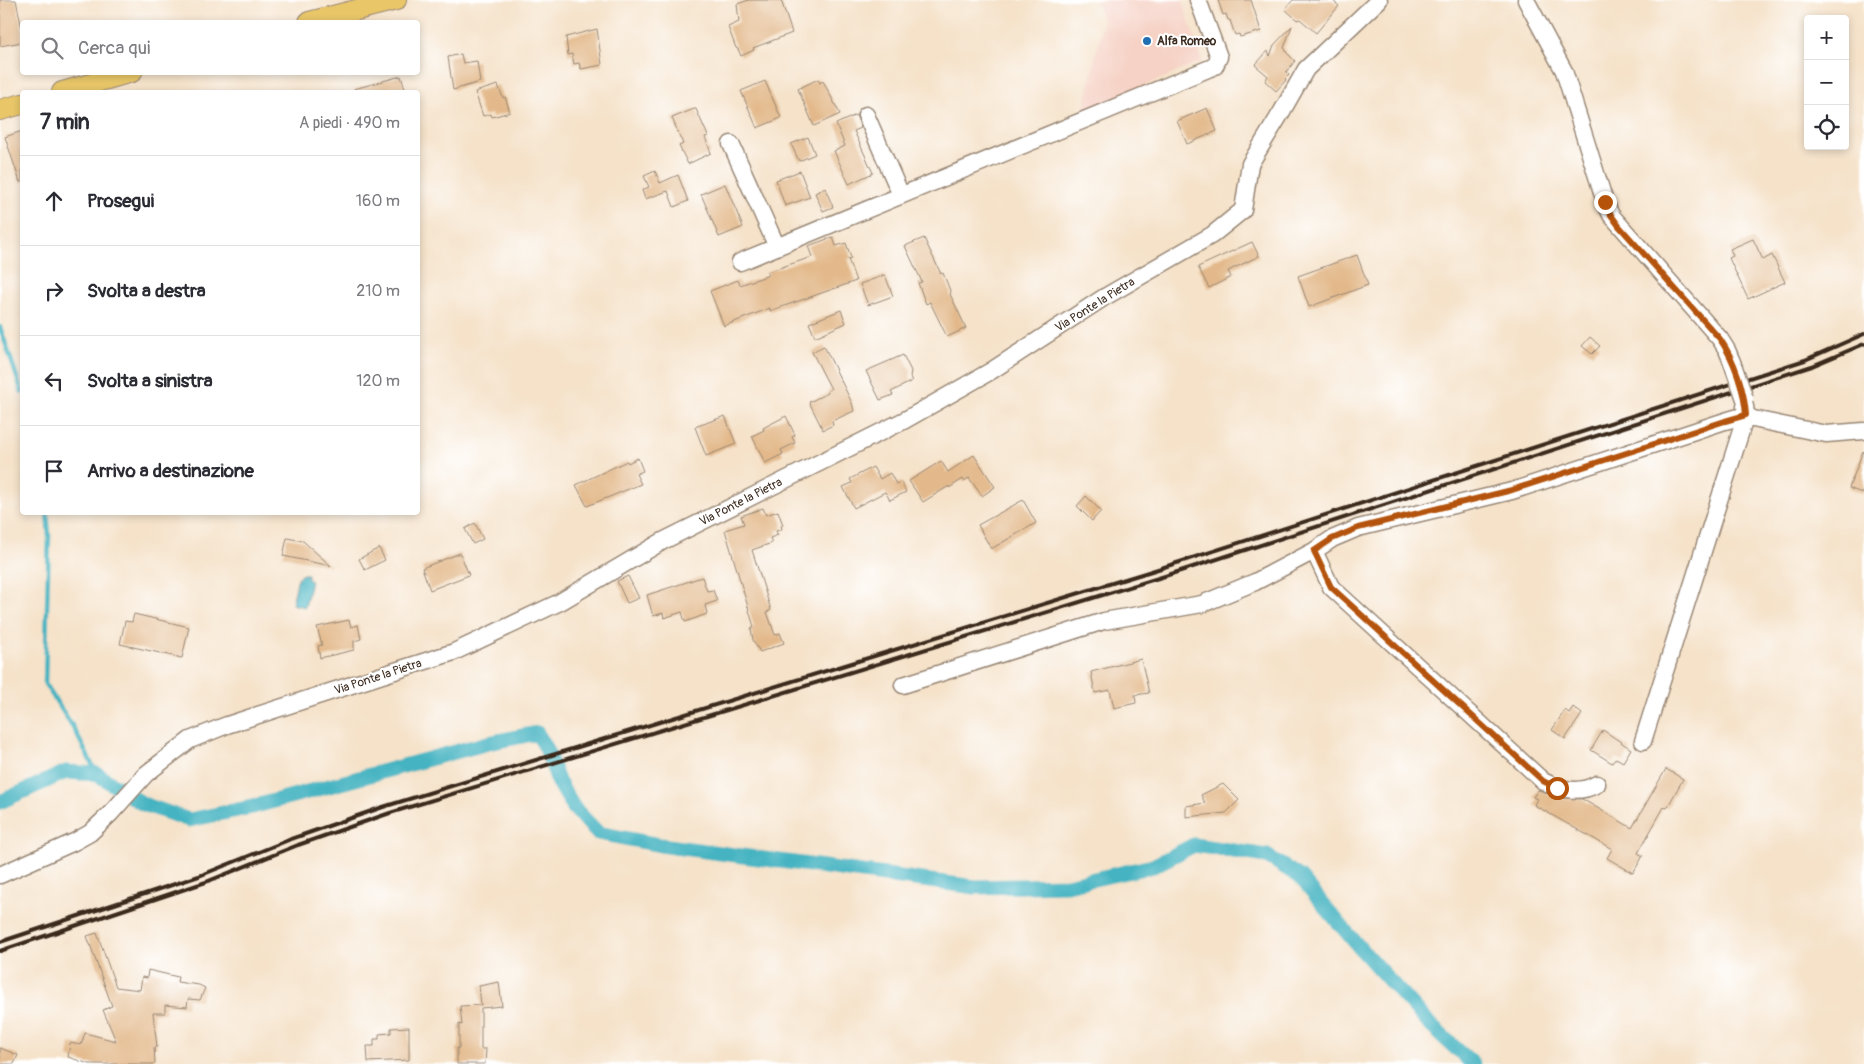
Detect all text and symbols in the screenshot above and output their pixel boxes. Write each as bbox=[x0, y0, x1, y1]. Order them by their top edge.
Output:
map controls bbox=[1804, 15, 1849, 150]
button: + bbox=[1804, 15, 1849, 60]
search box bbox=[20, 20, 420, 75]
icon: search bbox=[38, 34, 66, 62]
place label: Alfa Romeo bbox=[1157, 34, 1217, 49]
marker: Alfa Romeo bbox=[1141, 35, 1153, 47]
text: Cerca qui bbox=[78, 36, 150, 60]
button: − bbox=[1804, 60, 1849, 105]
button: locate bbox=[1804, 105, 1849, 150]
text: 7 min bbox=[40, 109, 90, 136]
text: A piedi · 490 m bbox=[299, 113, 400, 133]
icon: ahead bbox=[40, 187, 68, 215]
text: Prosegui bbox=[87, 189, 154, 213]
text: 160 m bbox=[356, 191, 400, 211]
route end bbox=[1594, 191, 1617, 214]
street label: Via Ponte la Pietra bbox=[1052, 274, 1138, 335]
icon: right bbox=[40, 277, 68, 305]
text: Svolta a destra bbox=[87, 279, 206, 303]
text: 210 m bbox=[356, 281, 400, 301]
icon: left bbox=[40, 367, 68, 395]
text: Svolta a sinistra bbox=[87, 369, 213, 393]
text: 120 m bbox=[356, 371, 400, 391]
icon: arrive bbox=[40, 457, 68, 485]
text: Arrivo a destinazione bbox=[87, 459, 254, 483]
street label: Via Ponte la Pietra bbox=[697, 474, 785, 529]
street label: Via Ponte la Pietra bbox=[332, 656, 424, 698]
route start bbox=[1546, 777, 1569, 800]

